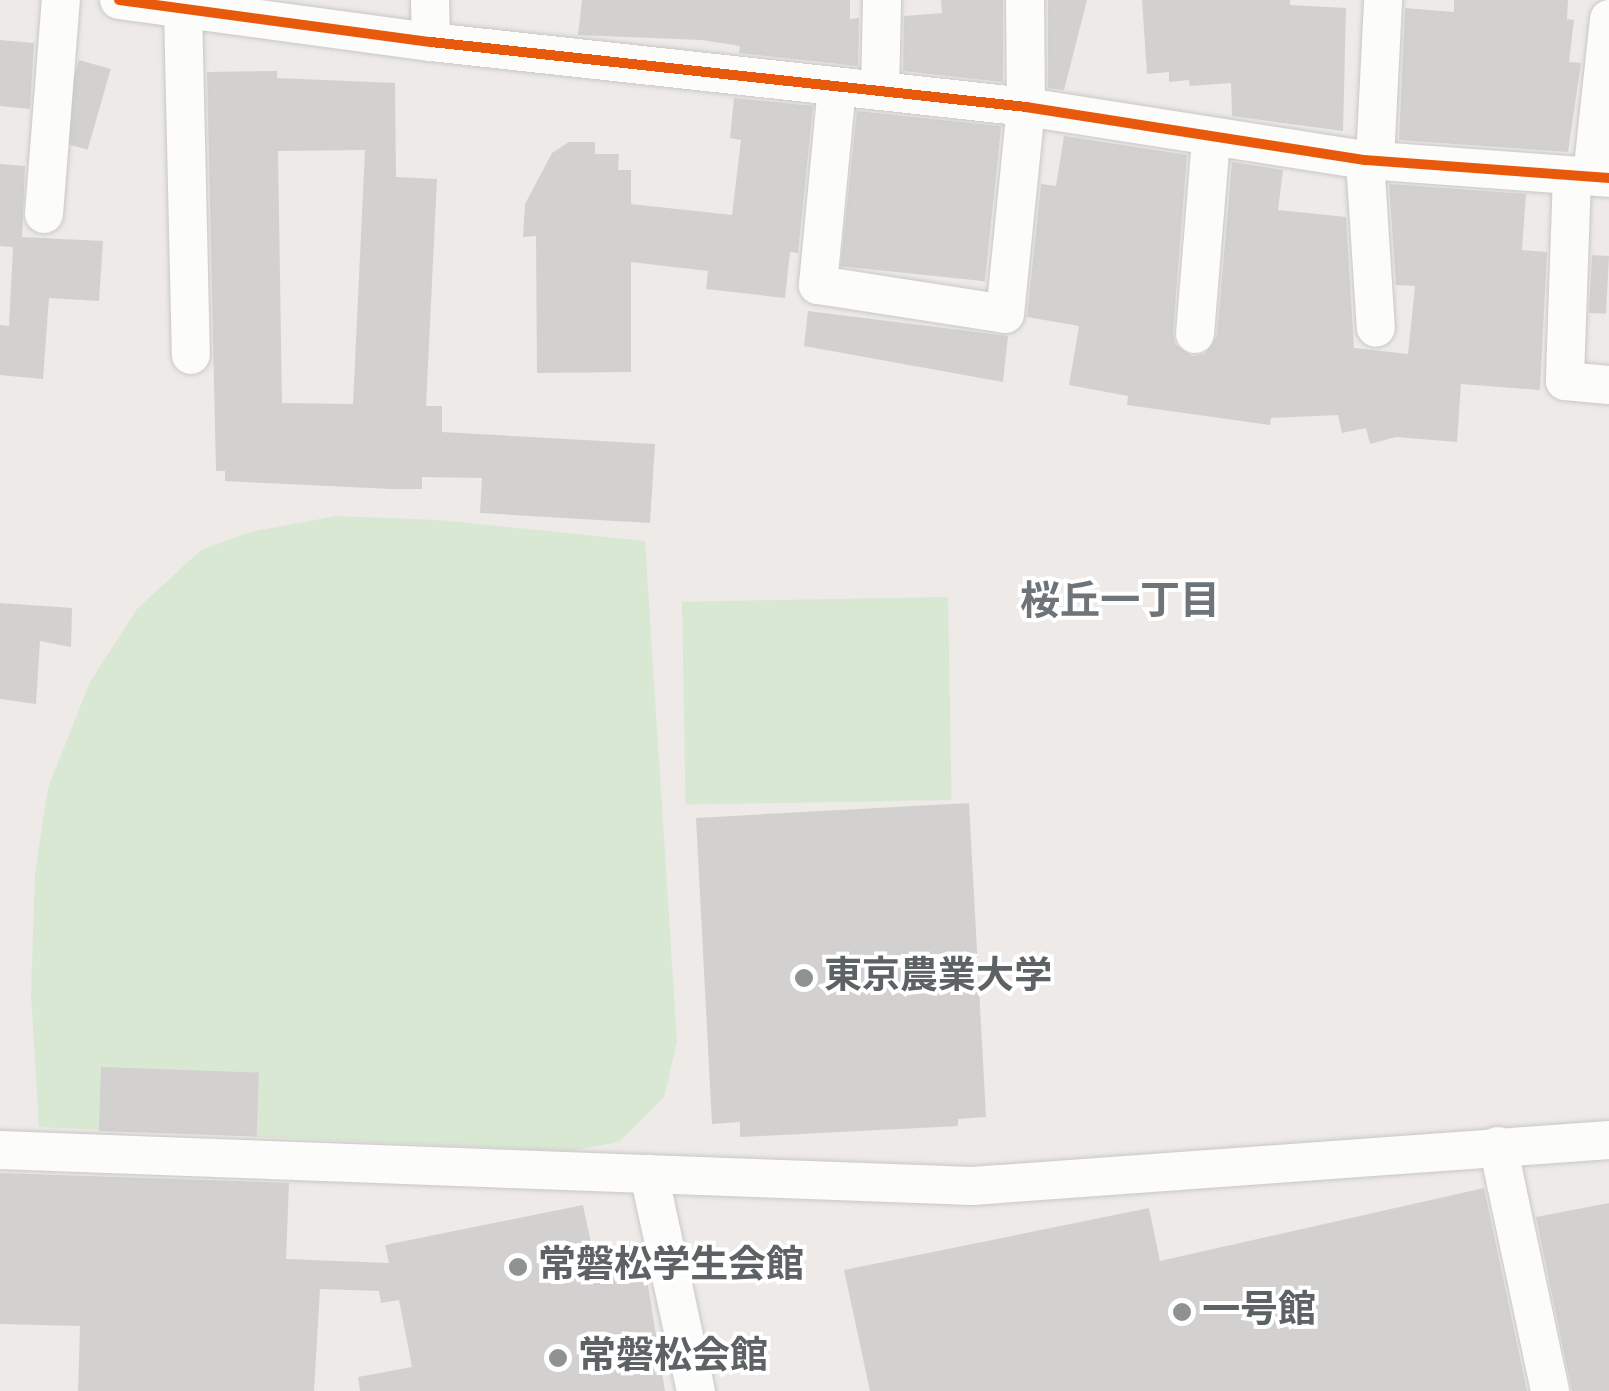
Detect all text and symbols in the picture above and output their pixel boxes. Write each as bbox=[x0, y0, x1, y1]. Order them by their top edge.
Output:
district label: 桜丘一丁目 bbox=[1020, 578, 1220, 626]
place label: 東京農業大学 bbox=[824, 955, 1052, 1001]
marker: 東京農業大学 bbox=[793, 967, 815, 989]
place label: 常磐松学生会館 bbox=[538, 1244, 804, 1290]
marker: 常磐松学生会館 bbox=[507, 1256, 529, 1278]
place label: 一号館 bbox=[1202, 1289, 1316, 1335]
marker: 一号館 bbox=[1171, 1301, 1193, 1323]
place label: 常磐松会館 bbox=[578, 1335, 768, 1381]
marker: 常磐松会館 bbox=[547, 1347, 569, 1369]

